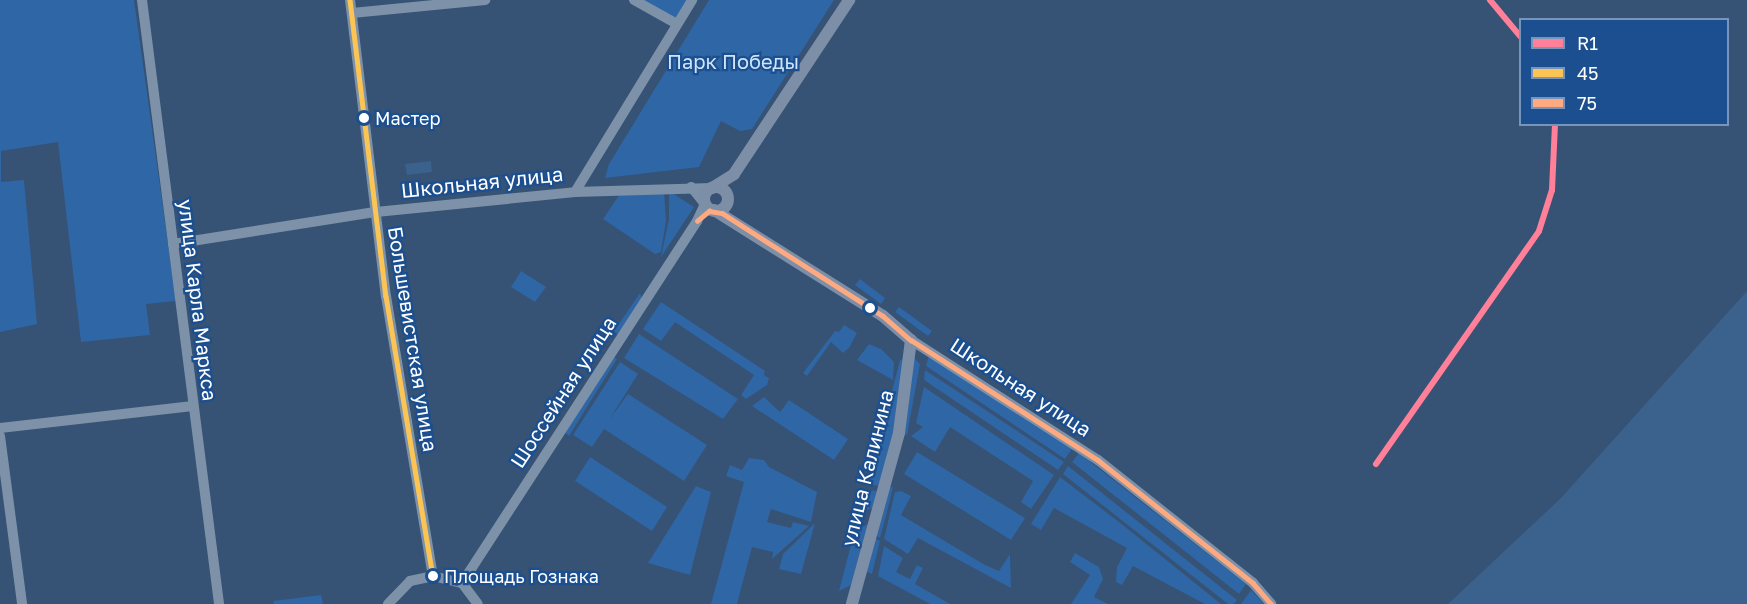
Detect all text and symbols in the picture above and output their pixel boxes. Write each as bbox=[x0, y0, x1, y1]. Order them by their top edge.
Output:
legend bbox=[1519, 18, 1729, 126]
text: R1 bbox=[1577, 32, 1598, 54]
park label: Парк Победы bbox=[667, 49, 799, 73]
text: 45 bbox=[1577, 62, 1598, 84]
text: 75 bbox=[1577, 92, 1597, 114]
place label: Мастер bbox=[375, 107, 441, 129]
marker: Мастер bbox=[358, 112, 370, 124]
street label: Школьная улица bbox=[400, 162, 564, 202]
street label: улица Карла Маркса bbox=[174, 198, 222, 402]
street label: Большевистская улица bbox=[383, 225, 443, 453]
unlabelled marker bbox=[864, 302, 876, 314]
street label: Шоссейная улица bbox=[505, 312, 621, 472]
street label: Школьная улица bbox=[946, 333, 1096, 441]
street label: улица Калинина bbox=[836, 387, 898, 549]
place label: Площадь Гознака bbox=[444, 565, 599, 587]
marker: Площадь Гознака bbox=[427, 570, 439, 582]

